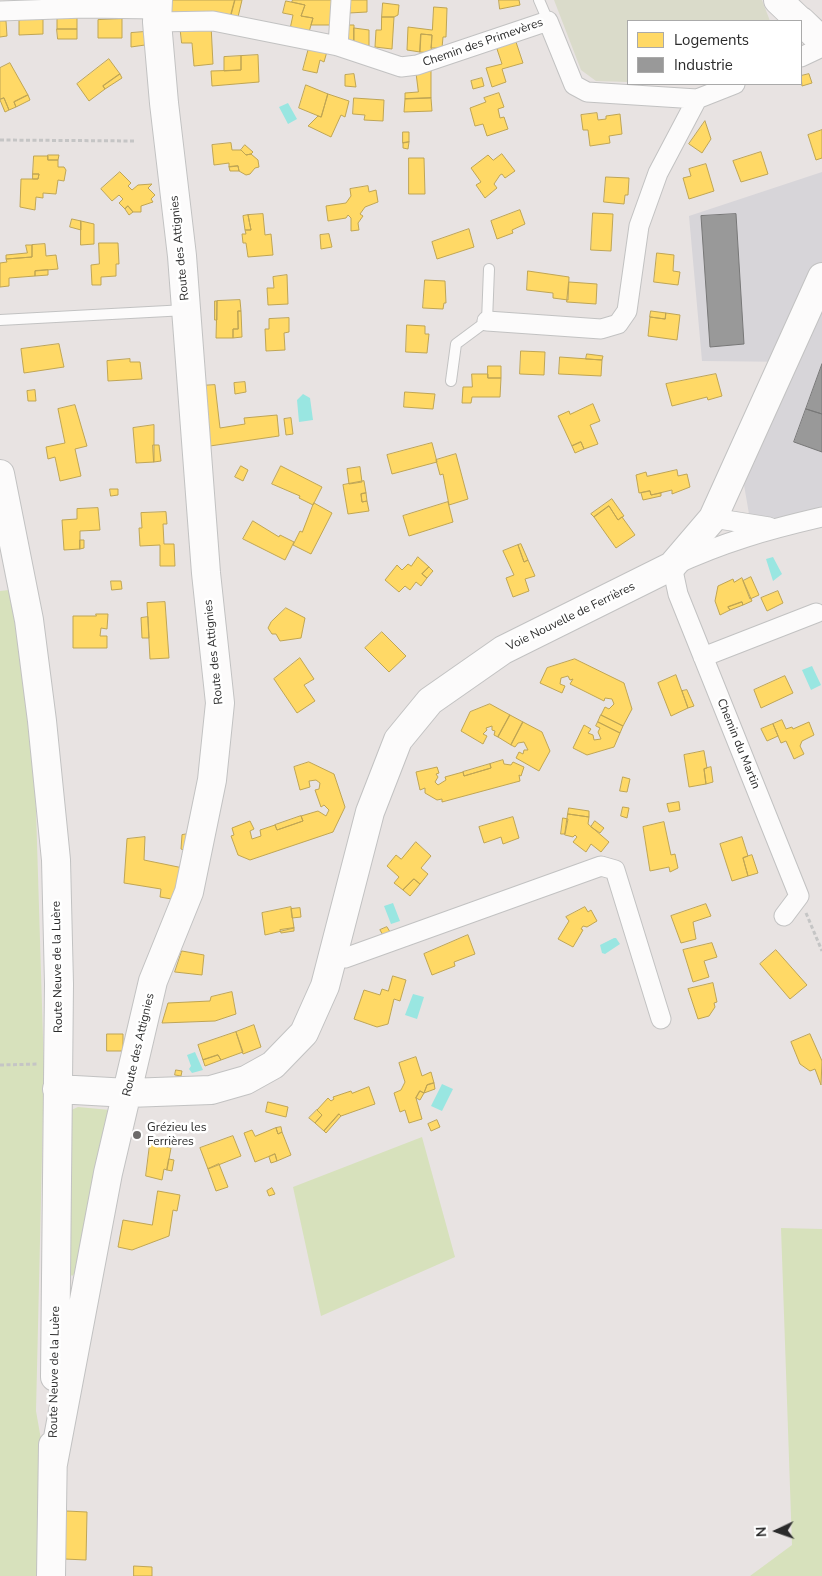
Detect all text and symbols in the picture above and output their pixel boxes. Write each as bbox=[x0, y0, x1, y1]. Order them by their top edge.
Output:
street label: Chemin des Primevères bbox=[421, 16, 545, 70]
legend bbox=[627, 20, 802, 85]
text: Logements bbox=[674, 30, 749, 50]
text: Industrie bbox=[674, 55, 733, 75]
street label: Route des Attignies bbox=[167, 195, 193, 301]
street label: Voie Nouvelle de Ferrières bbox=[504, 580, 638, 654]
street label: Route des Attignies bbox=[201, 599, 227, 705]
street label: Chemin du Martin bbox=[713, 697, 763, 791]
street label: Route Neuve de la Luère bbox=[50, 901, 66, 1033]
street label: Route des Attignies bbox=[120, 992, 158, 1098]
place label: Grézieu les Ferrières bbox=[147, 1121, 206, 1149]
marker: Grézieu les Ferrières bbox=[131, 1129, 143, 1141]
street label: Route Neuve de la Luère bbox=[47, 1306, 63, 1438]
north arrow bbox=[752, 1506, 802, 1556]
text: N bbox=[752, 1526, 771, 1538]

